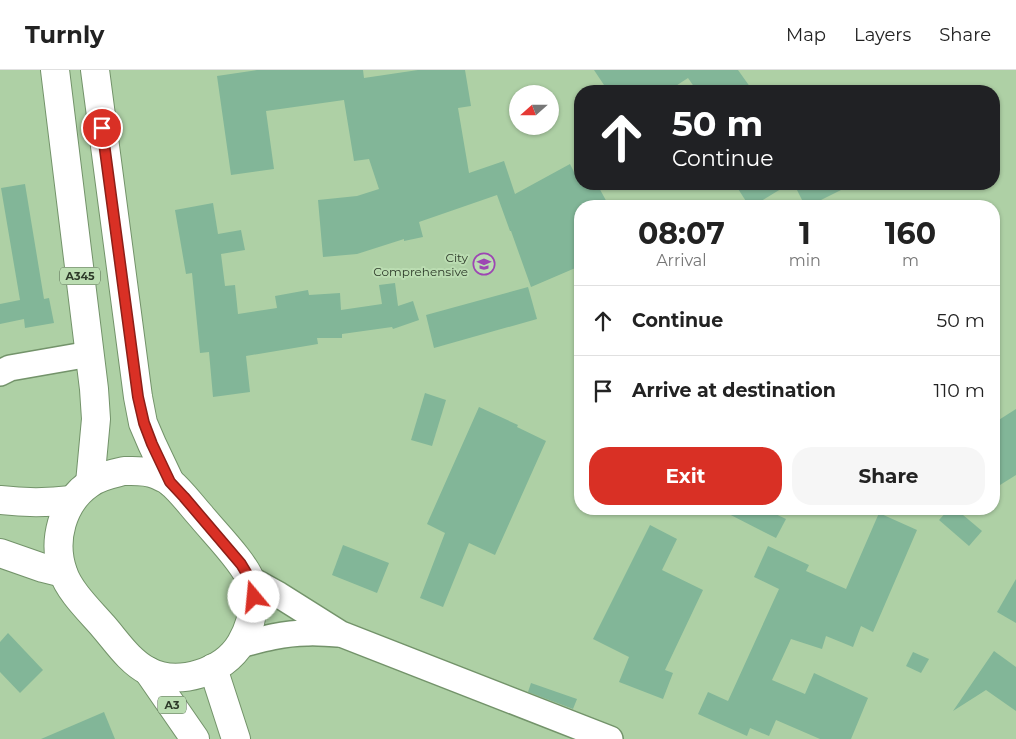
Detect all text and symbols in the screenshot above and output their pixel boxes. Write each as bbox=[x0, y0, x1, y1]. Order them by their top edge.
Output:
text: Turnly bbox=[25, 20, 104, 49]
text: Map bbox=[786, 24, 826, 46]
text: Layers bbox=[854, 24, 911, 46]
text: Share bbox=[939, 24, 991, 46]
north arrow bbox=[509, 85, 559, 135]
map controls bbox=[509, 85, 559, 135]
text: 50 m bbox=[672, 102, 763, 145]
icon: ahead bbox=[589, 105, 654, 170]
pin bbox=[81, 107, 123, 149]
icon: arrive bbox=[88, 114, 116, 142]
text: Continue bbox=[672, 145, 774, 172]
text: 08:07 bbox=[638, 215, 725, 252]
text: 1 bbox=[799, 215, 811, 252]
text: 160 bbox=[885, 215, 936, 252]
place label: City Comprehensive bbox=[373, 250, 468, 279]
text: Arrival bbox=[656, 251, 707, 270]
text: min bbox=[789, 251, 821, 270]
text: m bbox=[902, 251, 919, 270]
school or university icon: City Comprehensive bbox=[472, 252, 496, 276]
road number: A345 bbox=[60, 268, 100, 285]
icon: ahead bbox=[589, 307, 617, 335]
text: Continue bbox=[632, 309, 723, 332]
text: 50 m bbox=[937, 309, 985, 332]
icon: arrive bbox=[589, 377, 617, 405]
text: Arrive at destination bbox=[632, 379, 836, 402]
text: 110 m bbox=[934, 379, 985, 402]
button: Exit bbox=[589, 447, 782, 505]
button: Share bbox=[792, 447, 985, 505]
position arrow bbox=[227, 570, 279, 622]
road number: A3 bbox=[158, 696, 186, 714]

